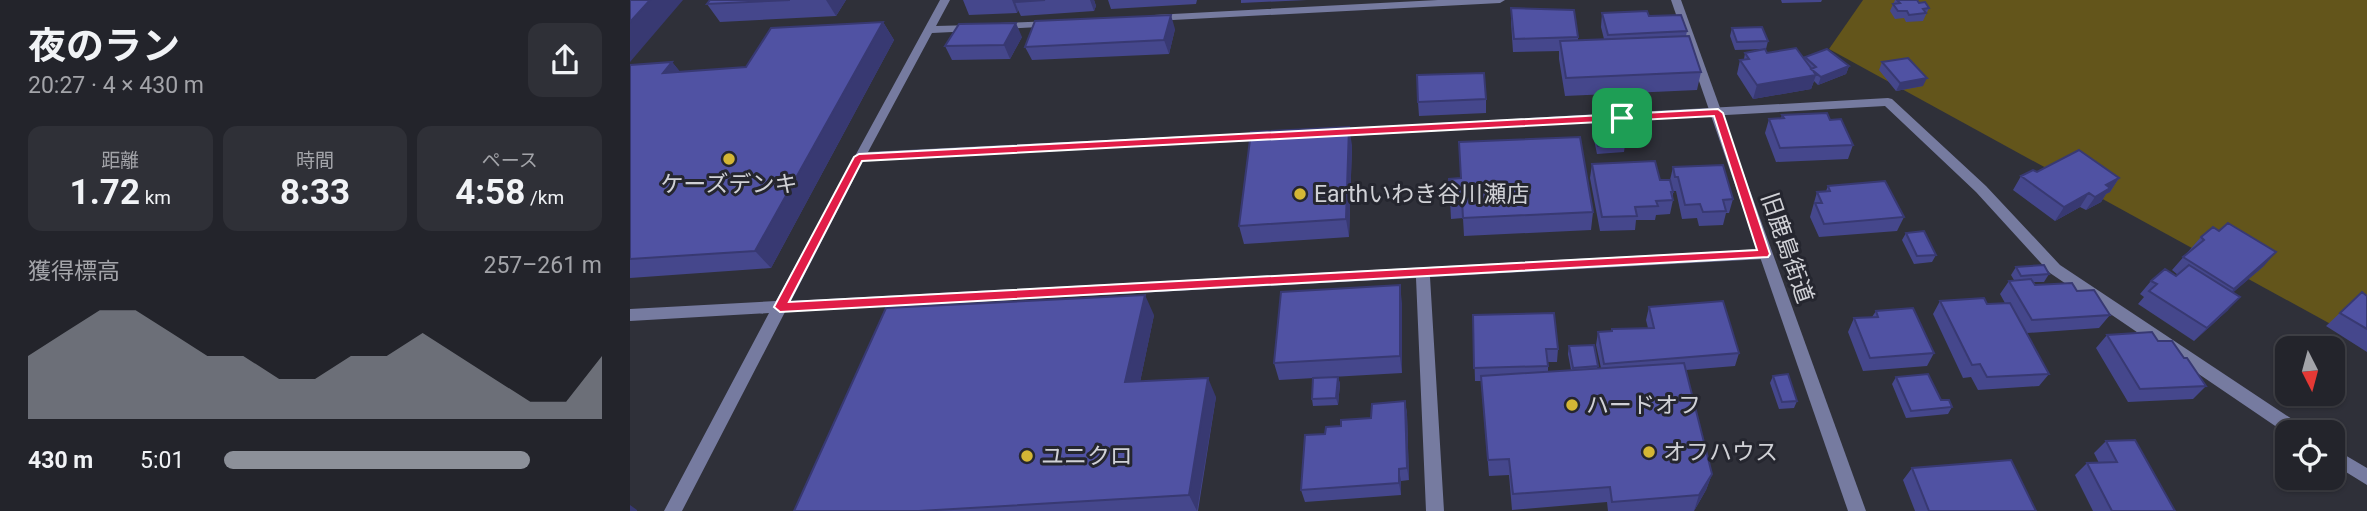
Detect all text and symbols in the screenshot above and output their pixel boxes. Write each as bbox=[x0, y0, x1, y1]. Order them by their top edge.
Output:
button: share bbox=[528, 23, 602, 97]
text: 夜のラン bbox=[28, 24, 180, 68]
text: 20:27 · 4 × 430 m bbox=[28, 72, 204, 99]
pin bbox=[1592, 88, 1652, 148]
icon: arrive bbox=[1603, 99, 1641, 137]
text: 距離 bbox=[101, 149, 139, 172]
text: 時間 bbox=[296, 149, 334, 172]
text: ペース bbox=[482, 149, 538, 172]
marker: ケーズデンキ bbox=[721, 151, 737, 167]
place label: ケーズデンキ bbox=[661, 171, 797, 198]
text: 1.72 bbox=[70, 172, 140, 213]
text: 8:33 bbox=[280, 172, 350, 213]
text: 4:58 bbox=[455, 172, 525, 213]
place label: Earthいわき谷川瀬店 bbox=[1314, 181, 1529, 208]
text: km bbox=[140, 186, 171, 209]
text: /km bbox=[525, 186, 564, 209]
marker: Earthいわき谷川瀬店 bbox=[1292, 186, 1308, 202]
street label: 旧鹿島街道 bbox=[1756, 189, 1818, 307]
text: 257–261 m bbox=[483, 252, 602, 279]
text: 獲得標高 bbox=[28, 258, 120, 285]
north arrow bbox=[2275, 336, 2345, 406]
map controls bbox=[2275, 336, 2345, 490]
place label: ハードオフ bbox=[1586, 392, 1701, 419]
marker: ハードオフ bbox=[1564, 397, 1580, 413]
button: locate bbox=[2275, 420, 2345, 490]
place label: オフハウス bbox=[1663, 439, 1778, 466]
place label: ユニクロ bbox=[1041, 443, 1133, 470]
marker: オフハウス bbox=[1641, 444, 1657, 460]
text: 430 m bbox=[28, 447, 93, 474]
text: 5:01 bbox=[140, 447, 184, 474]
marker: ユニクロ bbox=[1019, 448, 1035, 464]

